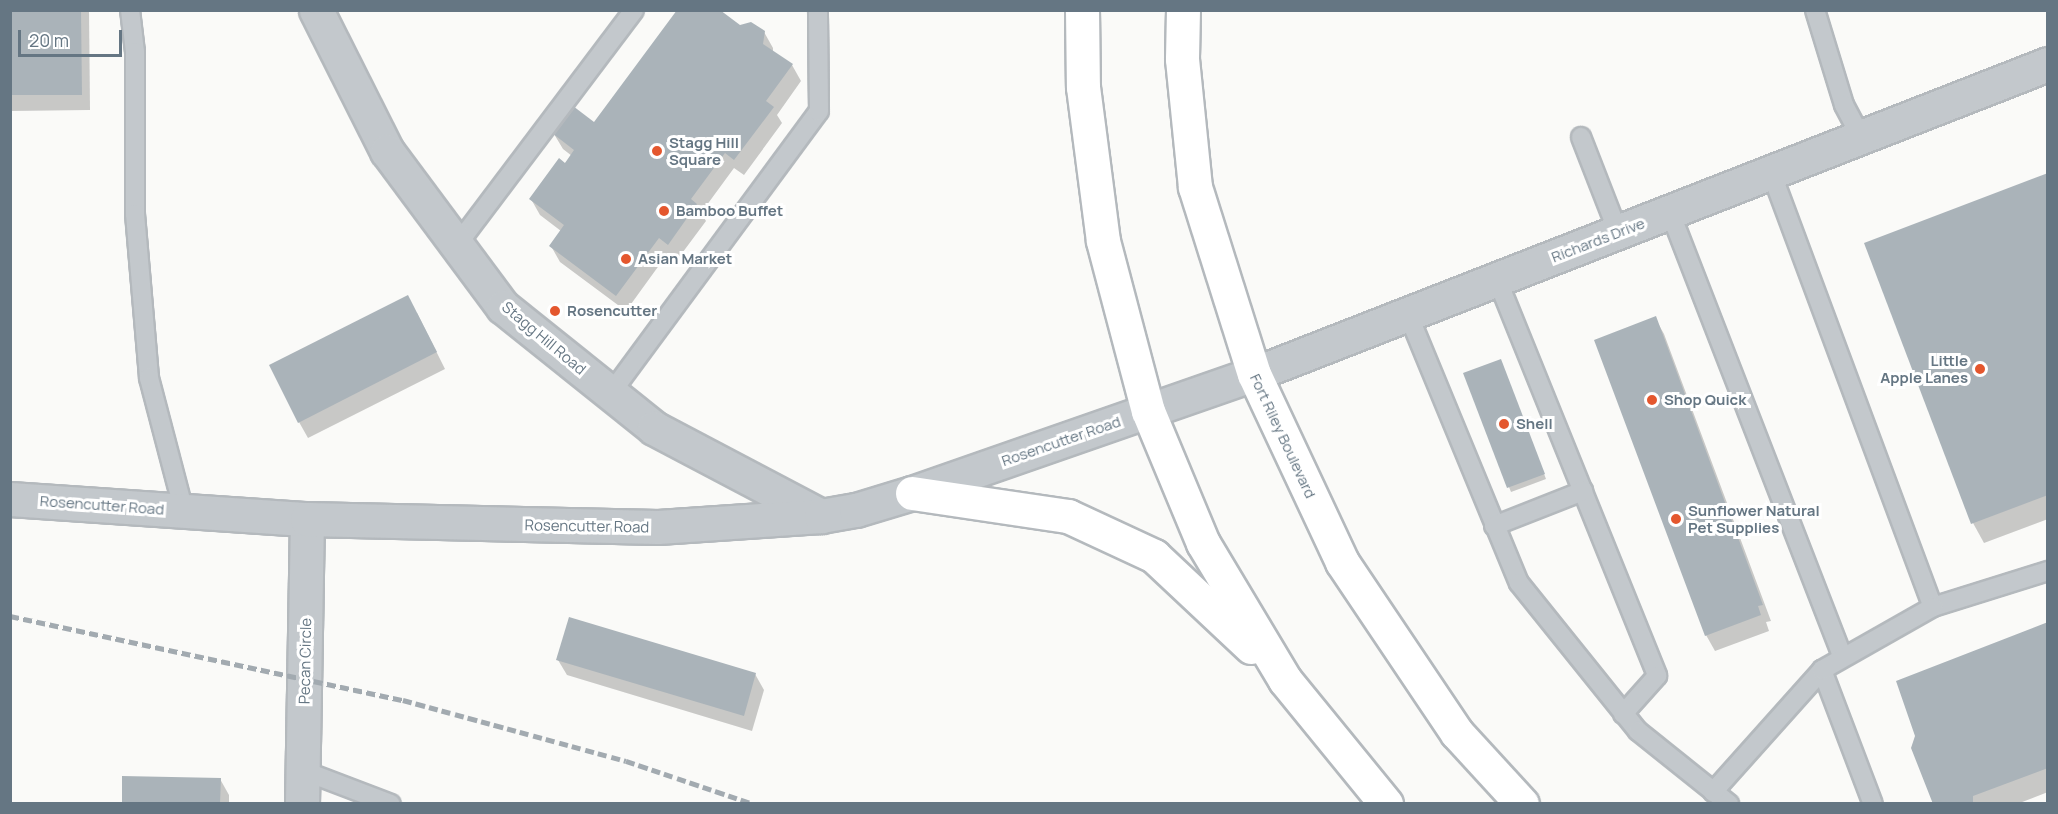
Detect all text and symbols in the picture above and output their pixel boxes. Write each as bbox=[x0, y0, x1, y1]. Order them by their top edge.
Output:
scale bar bbox=[21, 18, 124, 56]
text: 20 m bbox=[29, 28, 69, 52]
place label: Stagg Hill Square bbox=[669, 133, 739, 168]
marker: Stagg Hill Square bbox=[650, 144, 664, 158]
place label: Bamboo Buffet bbox=[676, 202, 783, 220]
marker: Bamboo Buffet bbox=[657, 204, 671, 218]
street label: Richards Drive bbox=[1549, 214, 1647, 266]
place label: Asian Market bbox=[638, 250, 732, 268]
marker: Asian Market bbox=[619, 252, 633, 266]
street label: Stagg Hill Road bbox=[499, 298, 589, 378]
place label: Rosencutter bbox=[567, 302, 657, 320]
marker: Rosencutter bbox=[548, 304, 562, 318]
place label: Little Apple Lanes bbox=[1880, 351, 1968, 386]
marker: Little Apple Lanes bbox=[1973, 362, 1987, 376]
street label: Fort Riley Boulevard bbox=[1246, 371, 1320, 501]
place label: Shop Quick bbox=[1664, 391, 1746, 409]
marker: Shop Quick bbox=[1645, 393, 1659, 407]
street label: Rosencutter Road bbox=[999, 412, 1123, 470]
place label: Shell bbox=[1516, 415, 1553, 433]
marker: Shell bbox=[1497, 417, 1511, 431]
street label: Rosencutter Road bbox=[39, 492, 165, 518]
place label: Sunflower Natural Pet Supplies bbox=[1688, 501, 1820, 536]
marker: Sunflower Natural Pet Supplies bbox=[1669, 512, 1683, 526]
street label: Rosencutter Road bbox=[525, 516, 649, 536]
street label: Pecan Circle bbox=[295, 618, 315, 704]

